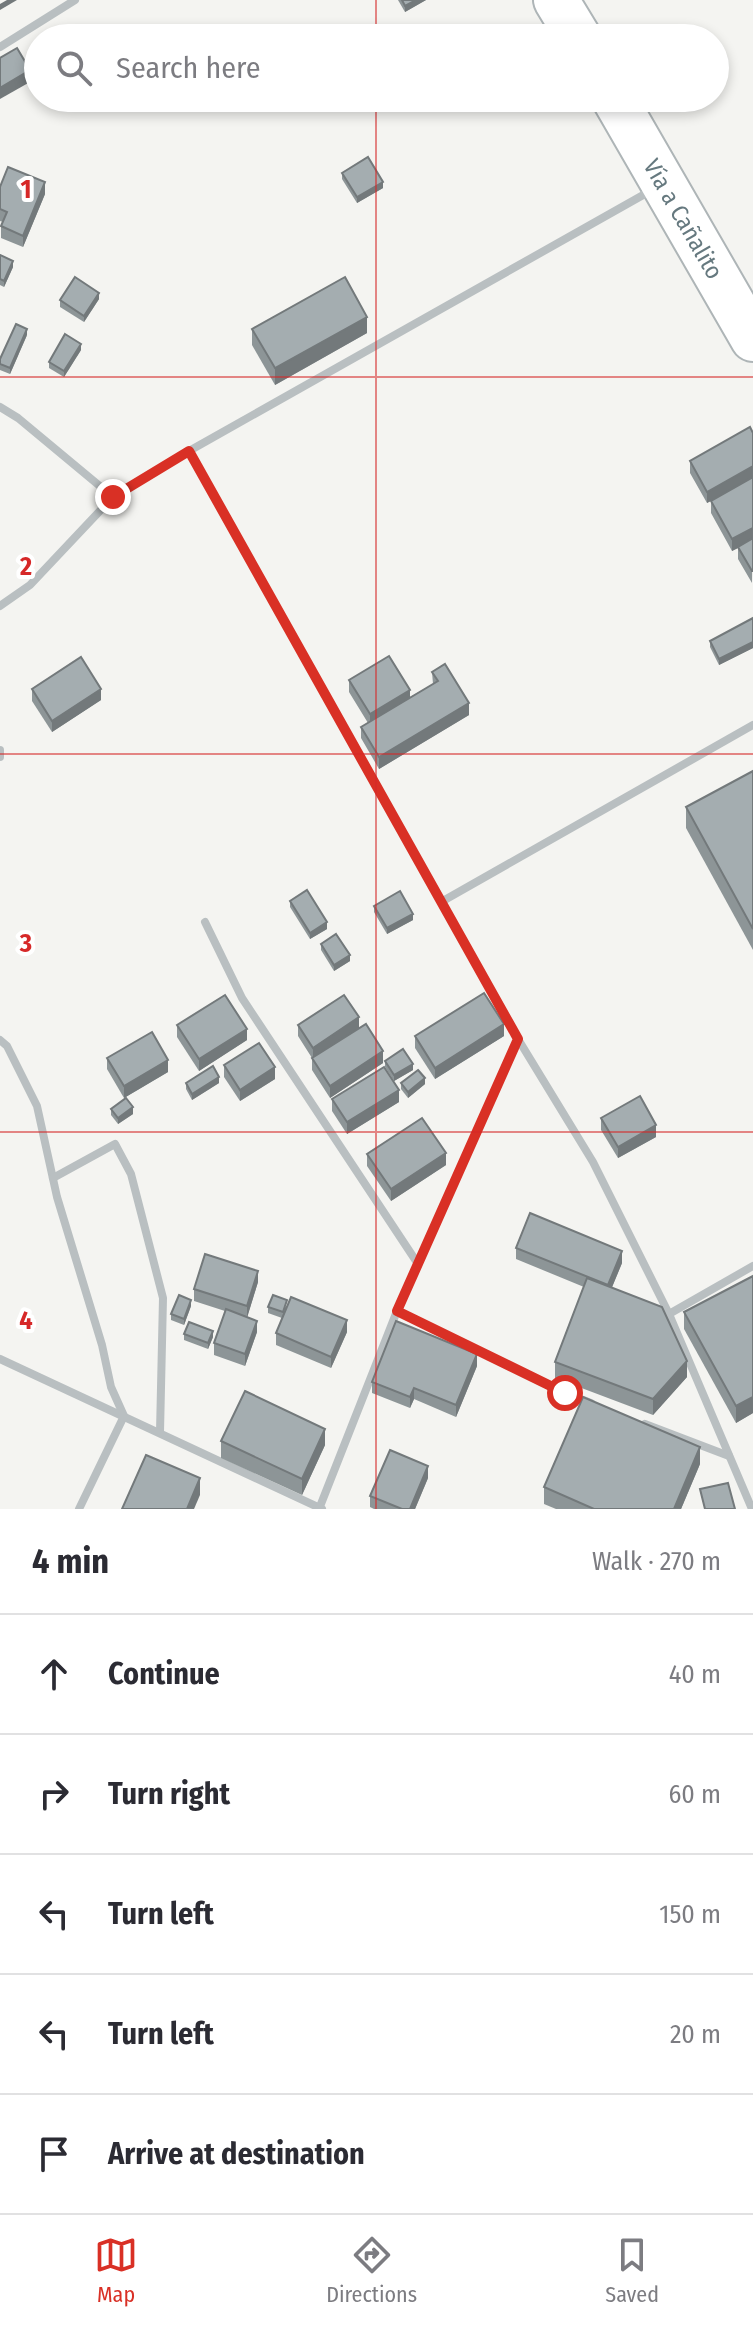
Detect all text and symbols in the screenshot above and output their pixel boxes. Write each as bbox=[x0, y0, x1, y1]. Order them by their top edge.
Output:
search box bbox=[24, 24, 729, 112]
icon: search bbox=[52, 46, 96, 90]
text: Search here bbox=[116, 50, 261, 86]
street label: Vía a Cañalito bbox=[637, 154, 729, 284]
text: 1 bbox=[21, 174, 32, 205]
route end bbox=[95, 479, 131, 515]
text: 2 bbox=[19, 551, 32, 582]
text: 3 bbox=[19, 928, 32, 959]
text: 4 bbox=[19, 1305, 33, 1336]
route start bbox=[547, 1375, 583, 1411]
text: 4 min bbox=[32, 1541, 109, 1582]
text: Walk · 270 m bbox=[592, 1546, 721, 1577]
icon: ahead bbox=[32, 1652, 76, 1696]
text: Continue bbox=[108, 1656, 220, 1692]
text: 40 m bbox=[669, 1659, 721, 1690]
icon: right bbox=[32, 1772, 76, 1816]
text: Turn right bbox=[108, 1776, 230, 1812]
text: 60 m bbox=[668, 1779, 721, 1810]
icon: left bbox=[32, 1892, 76, 1936]
text: Turn left bbox=[108, 1896, 214, 1932]
text: 150 m bbox=[659, 1899, 721, 1930]
icon: left bbox=[32, 2012, 76, 2056]
text: Turn left bbox=[108, 2016, 214, 2052]
text: 20 m bbox=[670, 2019, 721, 2050]
icon: arrive bbox=[32, 2132, 76, 2176]
text: Arrive at destination bbox=[108, 2136, 365, 2172]
tab: Map bbox=[94, 2233, 138, 2308]
tab: Directions bbox=[326, 2233, 417, 2308]
tab: Saved bbox=[605, 2233, 659, 2308]

